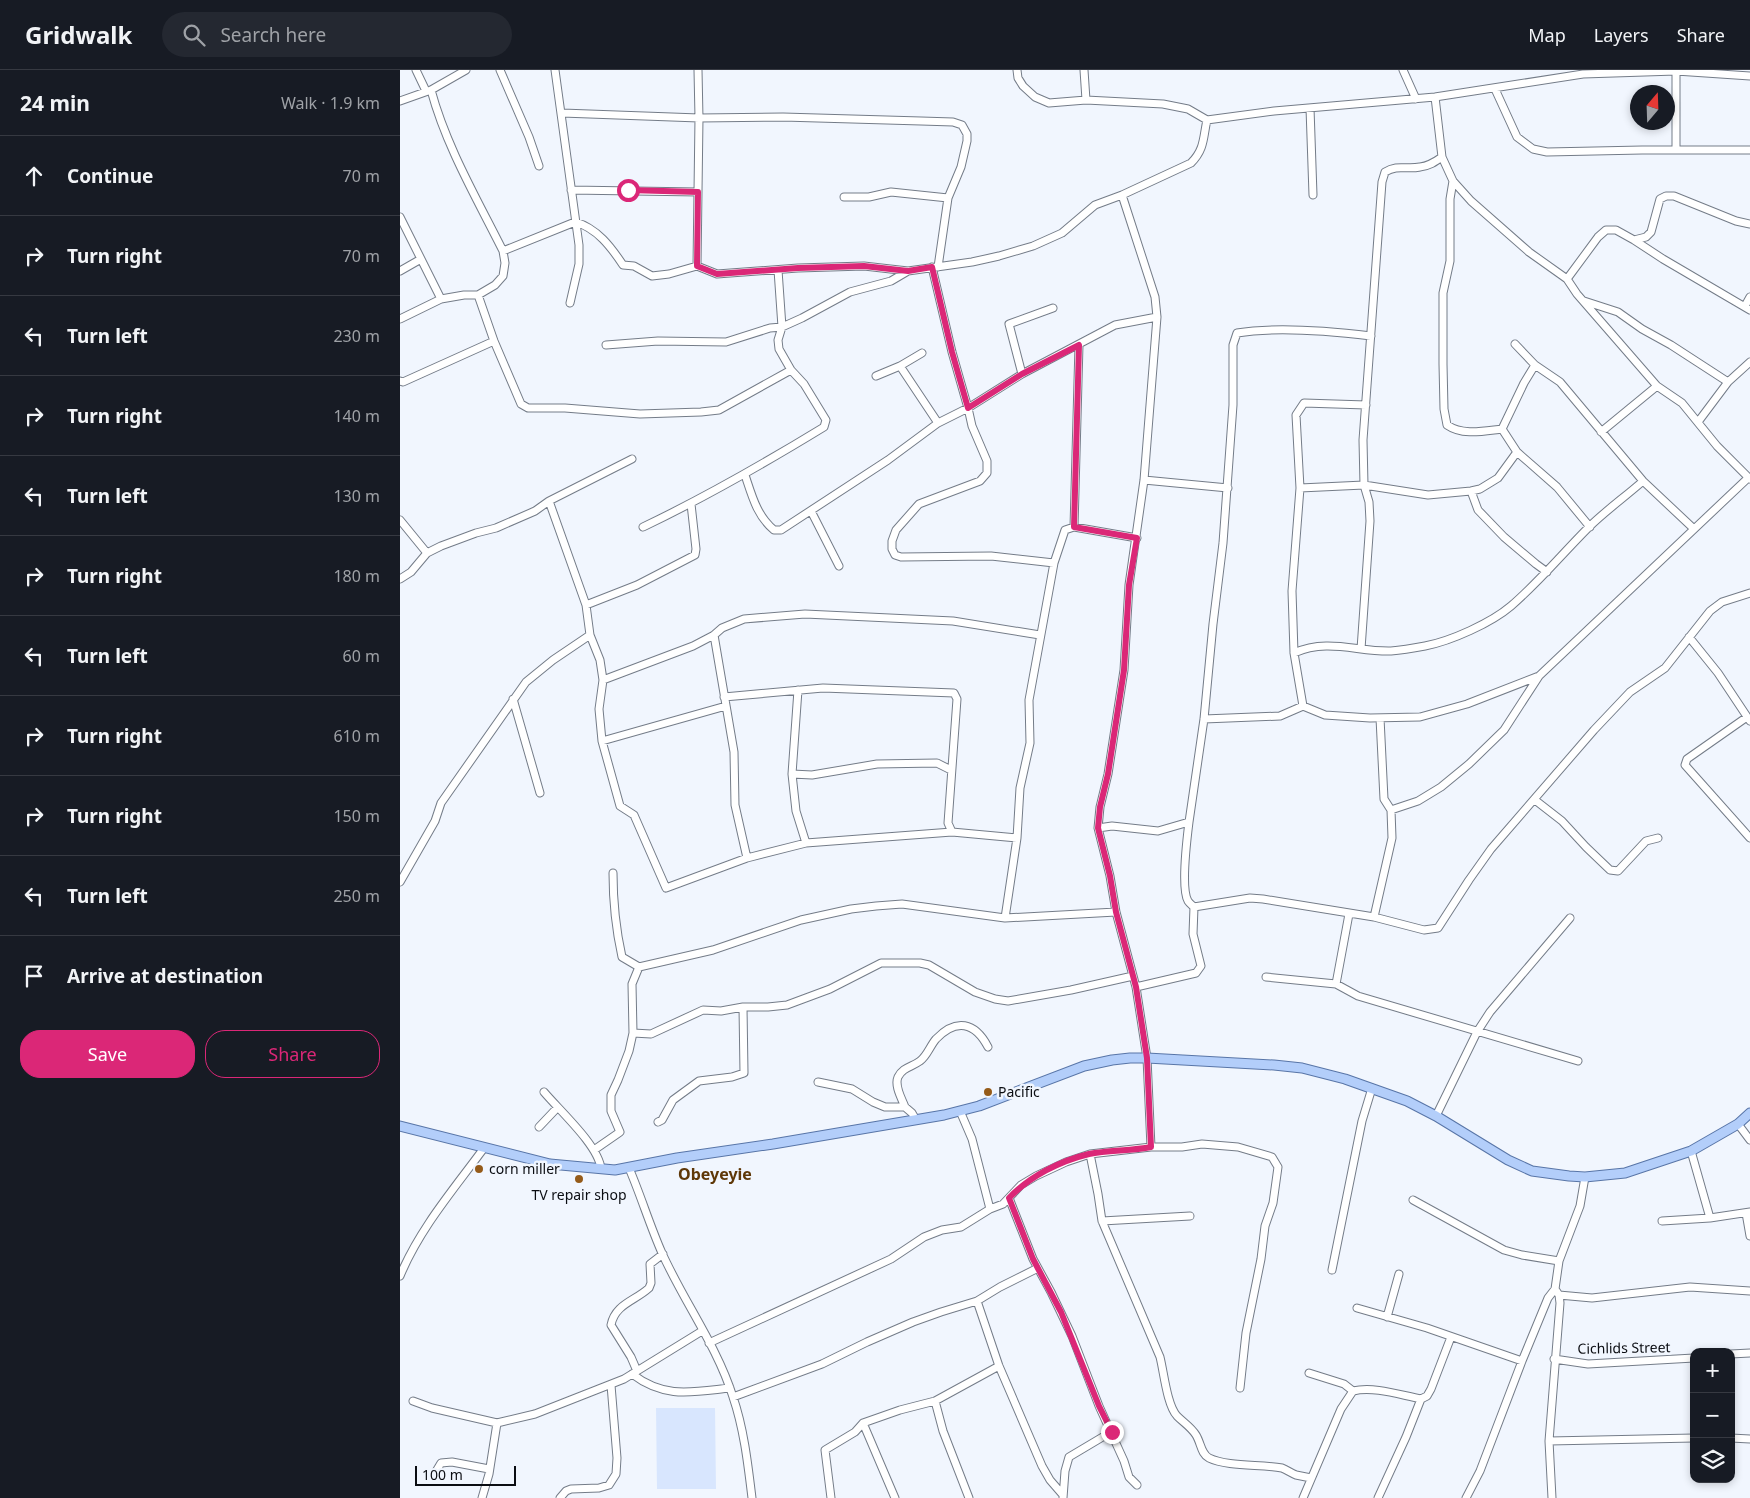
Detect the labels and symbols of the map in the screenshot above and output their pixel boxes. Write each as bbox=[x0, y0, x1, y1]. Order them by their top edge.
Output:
north arrow bbox=[1630, 85, 1675, 130]
route start bbox=[617, 179, 640, 202]
place label: Pacific bbox=[998, 1082, 1040, 1101]
marker: Pacific bbox=[982, 1086, 994, 1098]
place label: corn miller bbox=[489, 1159, 560, 1178]
marker: corn miller bbox=[473, 1163, 485, 1175]
district label: Obeyeyie bbox=[678, 1163, 752, 1185]
marker: TV repair shop bbox=[573, 1173, 585, 1185]
place label: TV repair shop bbox=[531, 1185, 627, 1204]
street label: Cichlids Street bbox=[1577, 1337, 1671, 1358]
route end bbox=[1101, 1421, 1124, 1444]
scale bar bbox=[415, 1463, 516, 1486]

